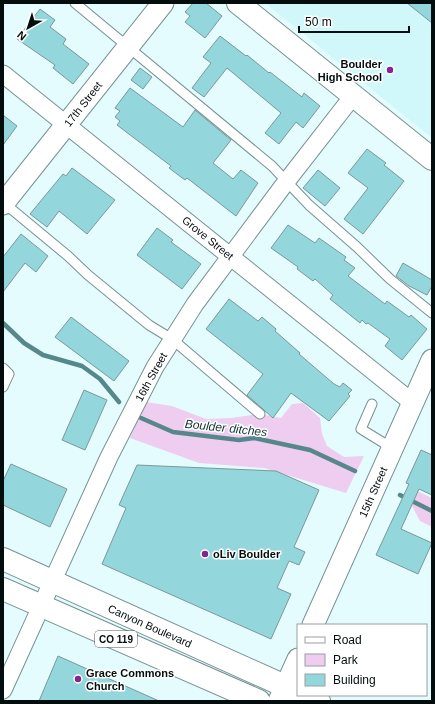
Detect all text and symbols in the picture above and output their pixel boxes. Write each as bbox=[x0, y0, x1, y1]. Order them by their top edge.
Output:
north arrow bbox=[8, 8, 48, 48]
scale bar bbox=[299, 8, 409, 34]
text: 50 m bbox=[305, 15, 332, 29]
text: N bbox=[15, 29, 29, 43]
place label: Boulder High School bbox=[318, 58, 383, 83]
marker: Boulder High School bbox=[385, 65, 395, 75]
street label: 17th Street bbox=[62, 79, 104, 129]
street label: Grove Street bbox=[180, 214, 236, 262]
street label: 16th Street bbox=[133, 351, 169, 403]
water label: Boulder ditches bbox=[184, 417, 268, 439]
street label: 15th Street bbox=[357, 465, 389, 519]
place label: oLiv Boulder bbox=[213, 548, 281, 560]
marker: oLiv Boulder bbox=[200, 549, 210, 559]
street label: Canyon Boulevard bbox=[106, 602, 194, 650]
legend bbox=[297, 624, 427, 696]
road number: CO 119 bbox=[95, 631, 137, 647]
text: Road bbox=[333, 633, 362, 647]
text: Park bbox=[333, 653, 359, 667]
place label: Grace Commons Church bbox=[86, 667, 174, 692]
text: Building bbox=[333, 673, 376, 687]
marker: Grace Commons Church bbox=[73, 674, 83, 684]

